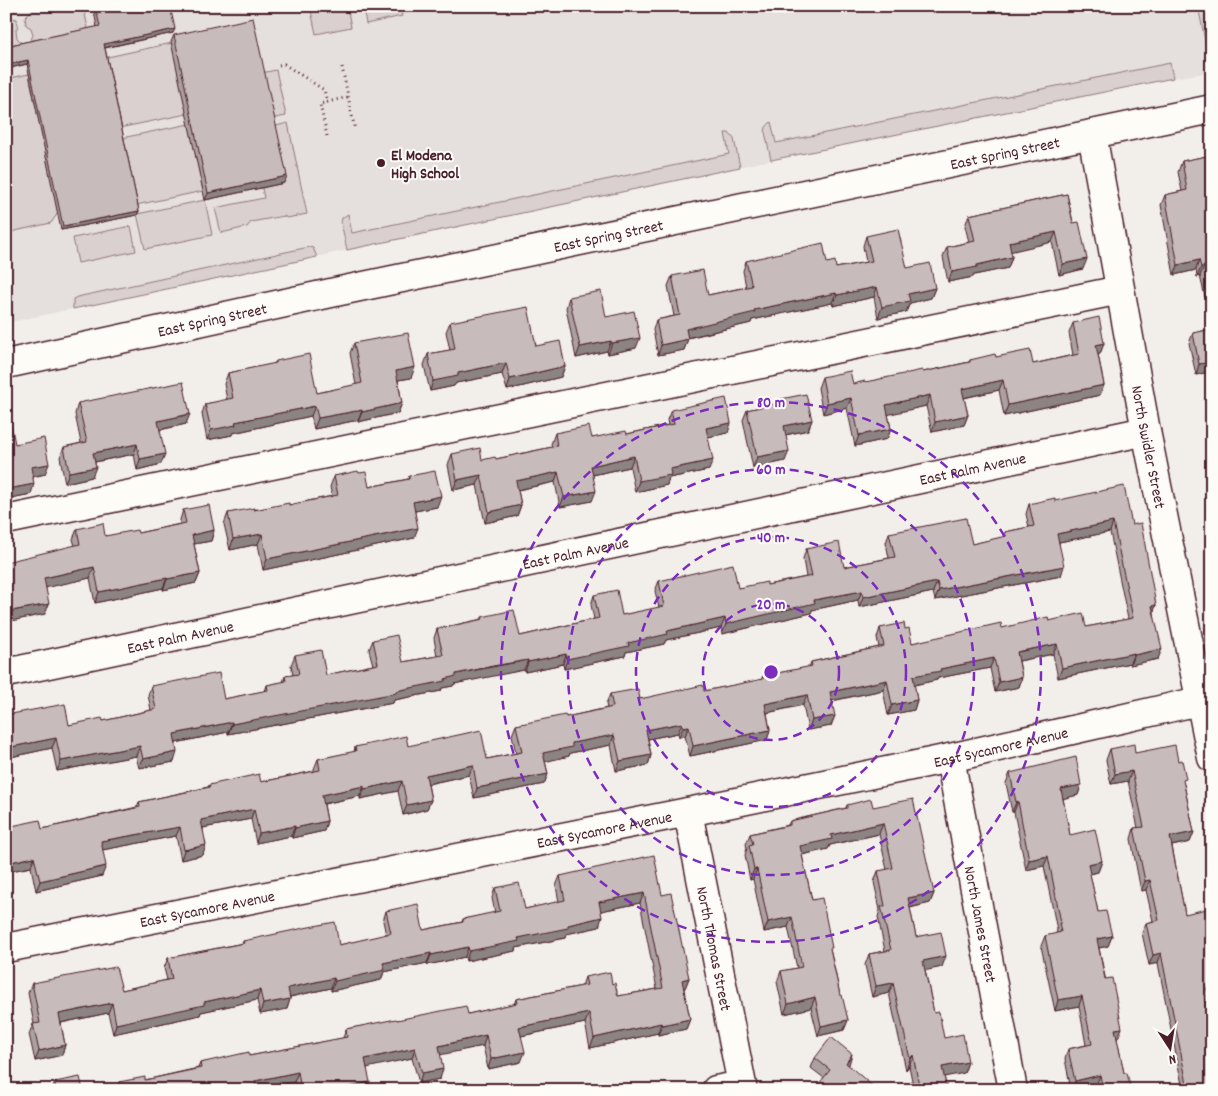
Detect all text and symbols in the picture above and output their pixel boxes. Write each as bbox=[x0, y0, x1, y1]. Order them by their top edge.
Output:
street label: East Spring Street bbox=[948, 132, 1062, 177]
place label: El Modena High School bbox=[391, 145, 459, 186]
marker: El Modena High School bbox=[375, 157, 387, 169]
street label: East Spring Street bbox=[552, 215, 666, 260]
street label: East Spring Street bbox=[156, 298, 270, 345]
street label: North Swidler Street bbox=[1124, 384, 1170, 511]
text: 80 m bbox=[757, 393, 785, 415]
street label: East Palm Avenue bbox=[918, 448, 1028, 493]
text: 60 m bbox=[756, 460, 786, 482]
text: 40 m bbox=[757, 528, 785, 550]
street label: East Palm Avenue bbox=[521, 532, 631, 577]
text: 20 m bbox=[757, 595, 785, 617]
street label: East Palm Avenue bbox=[125, 616, 236, 661]
centre of rings bbox=[762, 663, 780, 681]
street label: East Sycamore Avenue bbox=[932, 722, 1071, 775]
street label: East Sycamore Avenue bbox=[535, 806, 674, 856]
street label: North James Street bbox=[957, 864, 1001, 985]
street label: North Thomas Street bbox=[689, 885, 736, 1013]
street label: East Sycamore Avenue bbox=[138, 886, 277, 935]
north arrow bbox=[1146, 1024, 1196, 1074]
text: N bbox=[1167, 1048, 1178, 1069]

